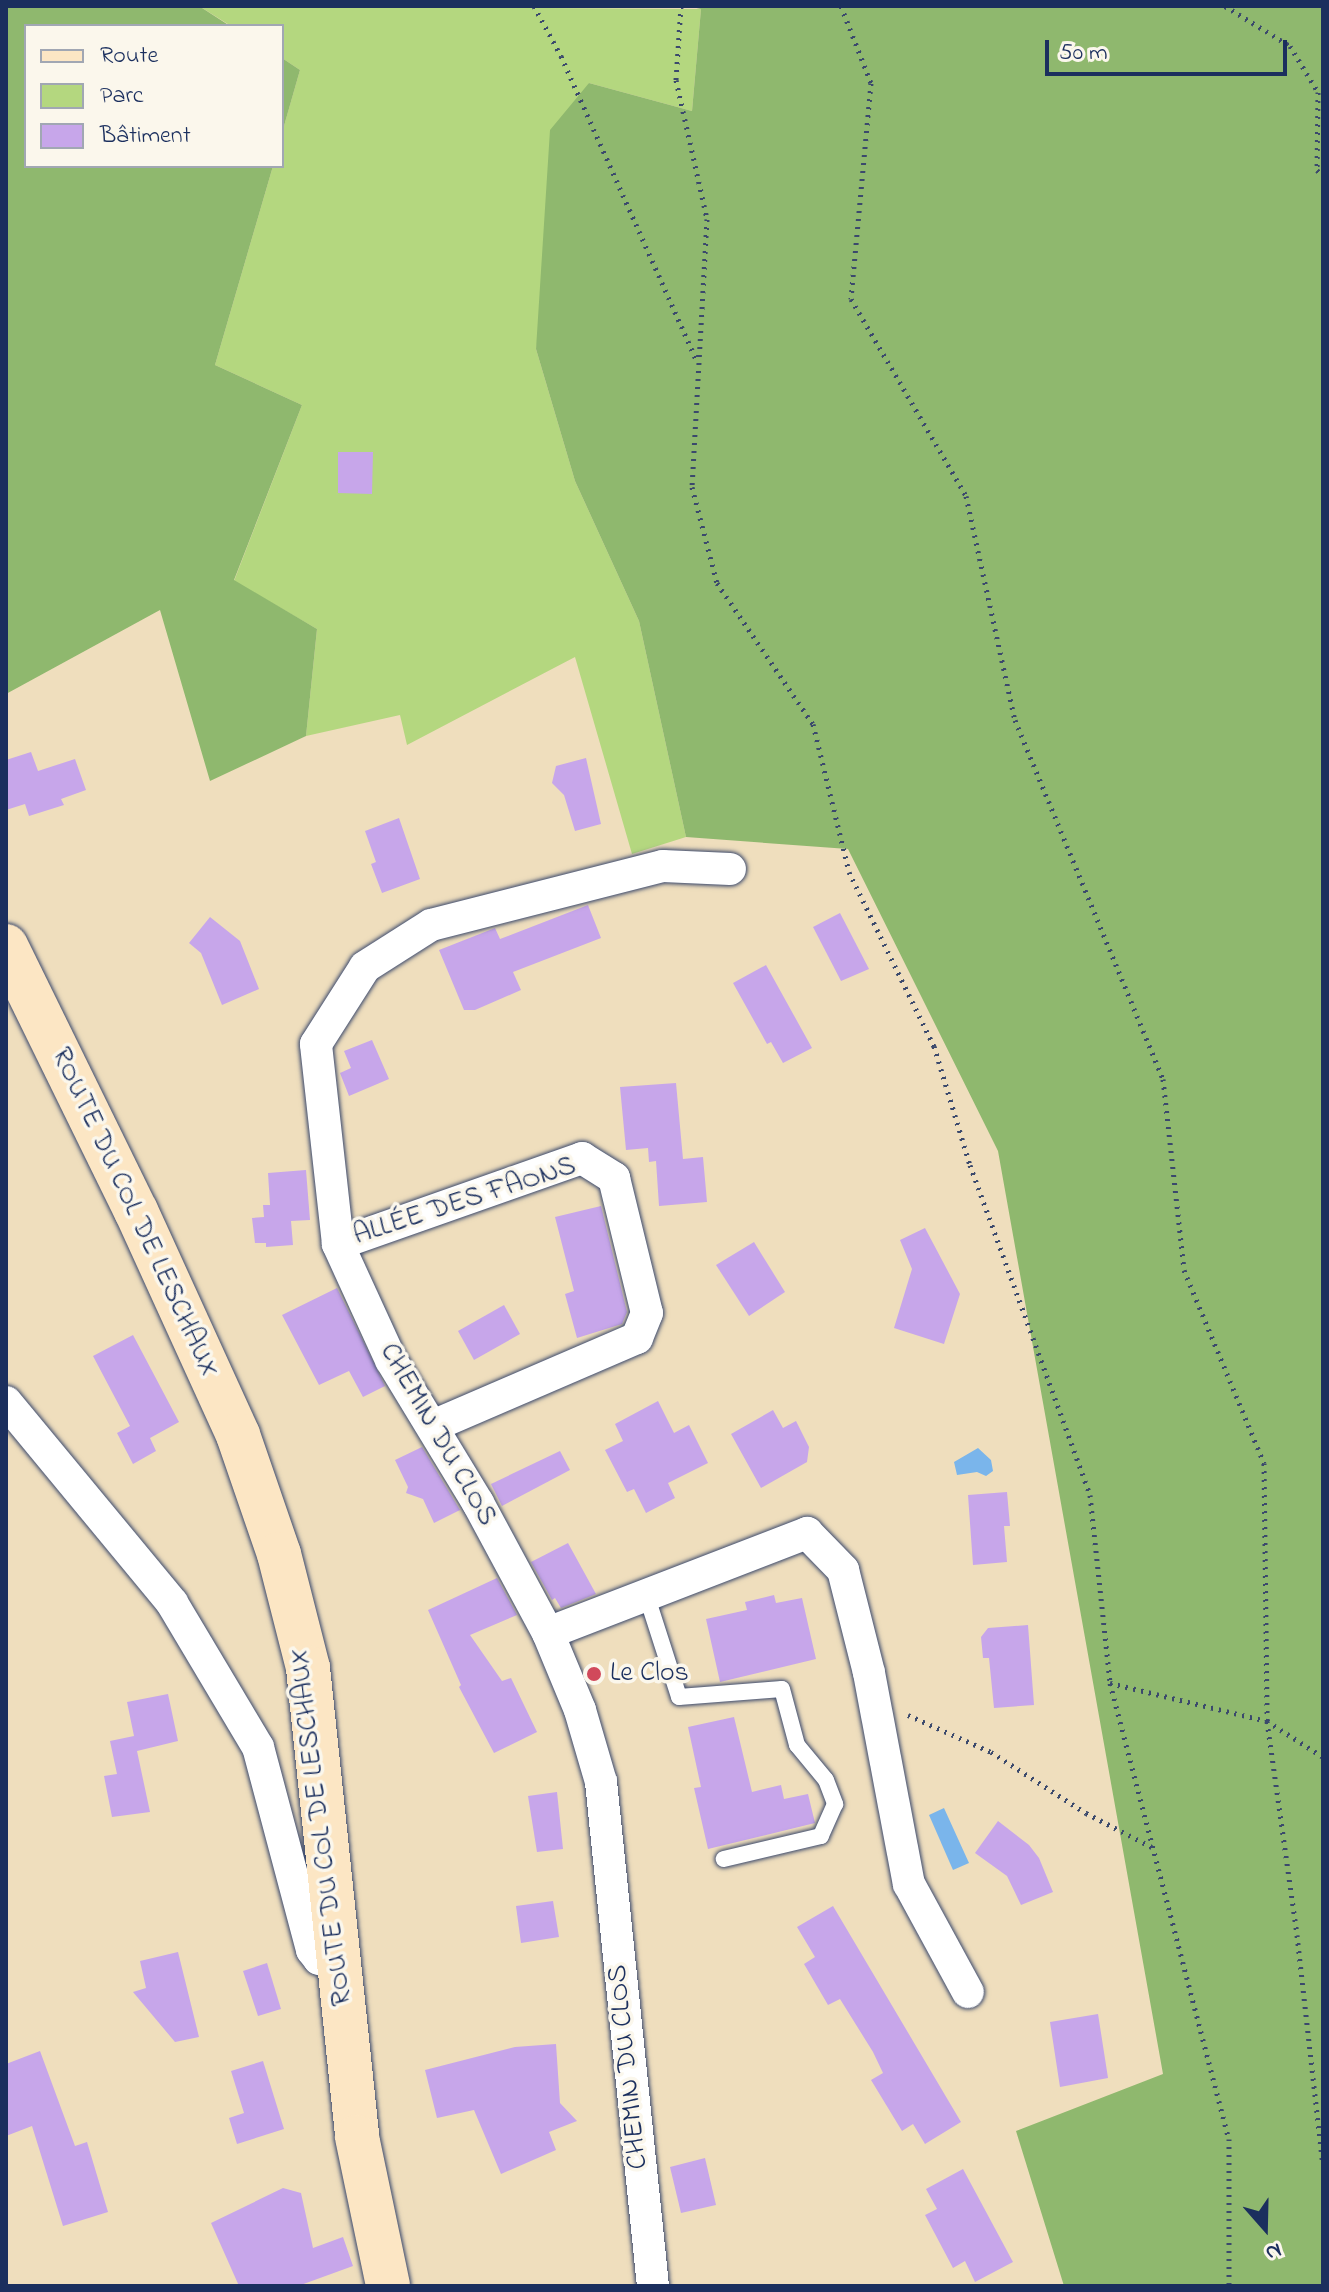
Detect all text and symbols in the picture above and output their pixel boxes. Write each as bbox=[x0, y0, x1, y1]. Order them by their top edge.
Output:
legend bbox=[24, 24, 284, 168]
scale bar bbox=[1049, 24, 1291, 74]
text: 50 m bbox=[1059, 36, 1108, 71]
text: Route bbox=[100, 39, 158, 74]
text: Parc bbox=[100, 79, 144, 114]
text: Bâtiment bbox=[100, 119, 191, 154]
street label: ROUTE DU COL DE LESCHAUX bbox=[43, 1043, 225, 1383]
street label: ALLÉE DES FAONS bbox=[349, 1150, 581, 1254]
street label: CHEMIN DU CLOS bbox=[371, 1338, 503, 1532]
street label: ROUTE DU COL DE LESCHAUX bbox=[283, 1646, 361, 2008]
place label: Le Clos bbox=[610, 1657, 689, 1691]
marker: Le Clos bbox=[585, 1665, 603, 1683]
street label: CHEMIN DU CLOS bbox=[602, 1963, 656, 2171]
north arrow bbox=[1225, 2188, 1305, 2268]
text: N bbox=[1261, 2233, 1286, 2268]

